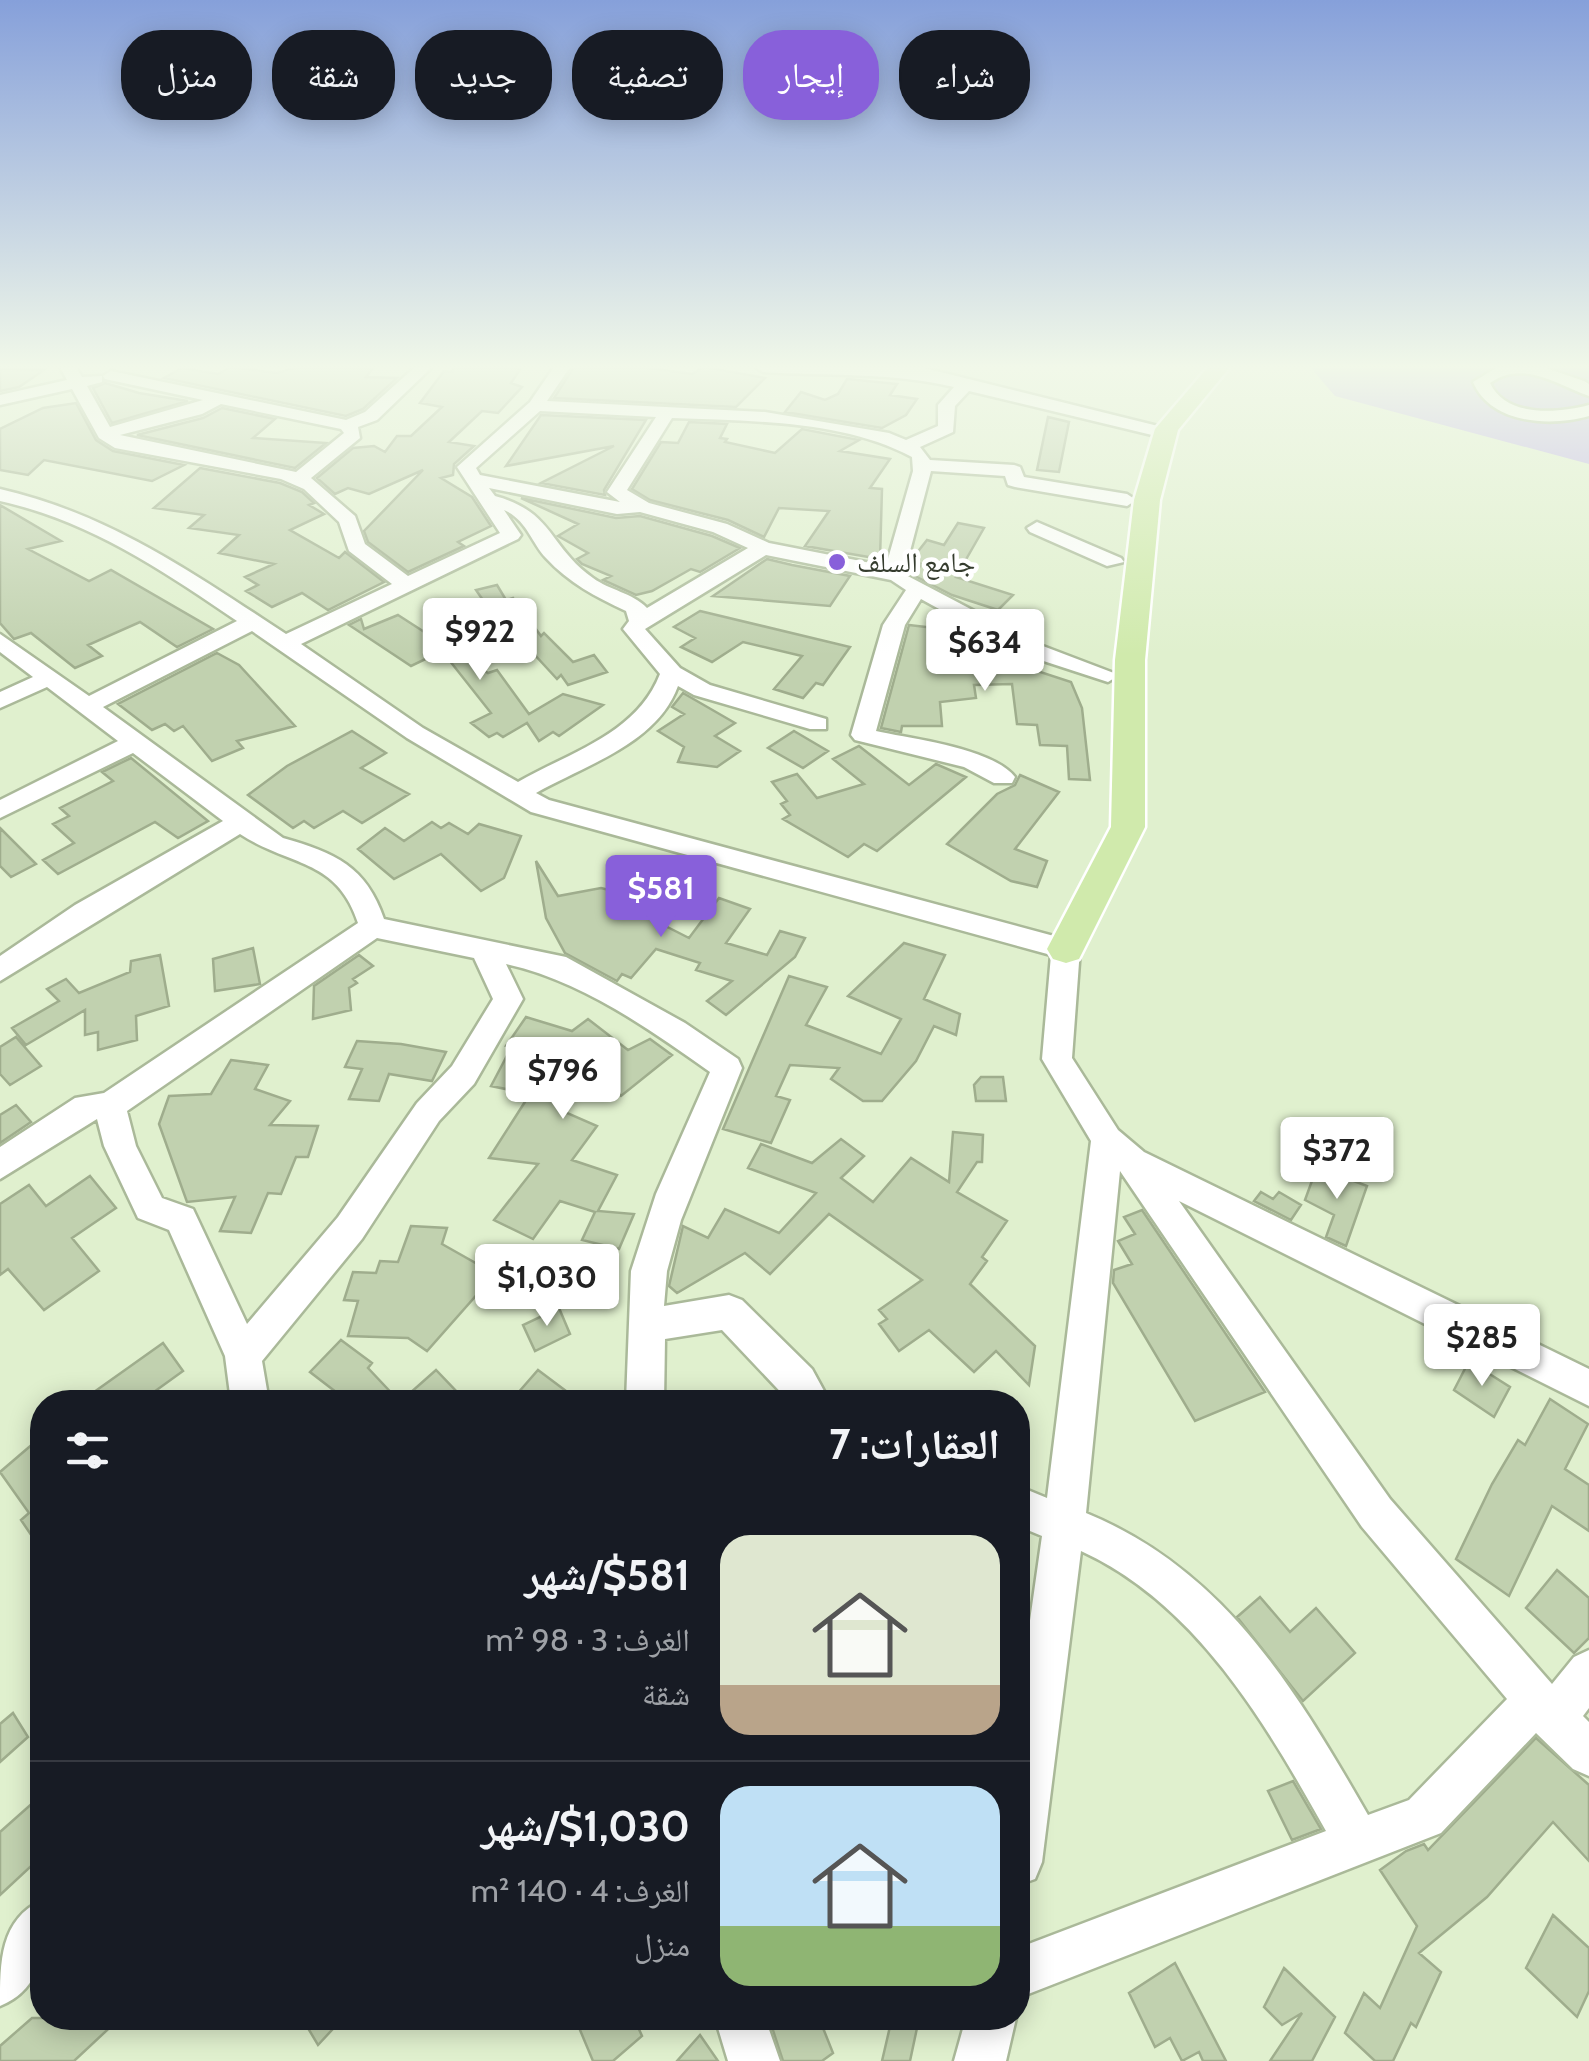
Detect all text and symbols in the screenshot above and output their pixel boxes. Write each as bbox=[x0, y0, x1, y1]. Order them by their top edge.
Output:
chip: منزل bbox=[121, 30, 252, 120]
chip: شقة bbox=[272, 30, 395, 120]
chip: جديد bbox=[415, 30, 552, 120]
chip: تصفية bbox=[572, 30, 723, 120]
chip: إيجار bbox=[743, 30, 879, 120]
chip: شراء bbox=[899, 30, 1030, 120]
place label: جامع السلف bbox=[857, 545, 975, 580]
marker: جامع السلف bbox=[826, 551, 848, 573]
pin: $922 bbox=[421, 598, 539, 683]
pin: $634 bbox=[926, 609, 1044, 694]
text: $922 bbox=[445, 611, 515, 650]
text: $634 bbox=[948, 622, 1022, 661]
pin: $581 bbox=[602, 855, 720, 940]
text: $581 bbox=[628, 868, 694, 907]
pin: $796 bbox=[504, 1037, 622, 1122]
text: $796 bbox=[528, 1050, 598, 1089]
pin: $372 bbox=[1278, 1117, 1396, 1202]
text: $372 bbox=[1302, 1130, 1372, 1169]
pin: $1,030 bbox=[466, 1244, 628, 1329]
text: $1,030 bbox=[497, 1257, 597, 1296]
pin: $285 bbox=[1423, 1304, 1541, 1389]
text: $285 bbox=[1446, 1317, 1518, 1356]
text: العقارات: 7 bbox=[829, 1418, 1000, 1470]
icon: filters bbox=[60, 1423, 115, 1478]
text: $581/شهر bbox=[524, 1549, 690, 1601]
icon: home bbox=[800, 1575, 920, 1695]
text: الغرف: 3 · 98 m² bbox=[486, 1620, 690, 1659]
text: شقة bbox=[642, 1674, 690, 1713]
text: $1,030/شهر bbox=[481, 1800, 690, 1852]
icon: home bbox=[800, 1826, 920, 1946]
text: الغرف: 4 · 140 m² bbox=[471, 1871, 690, 1910]
text: منزل bbox=[634, 1925, 690, 1964]

